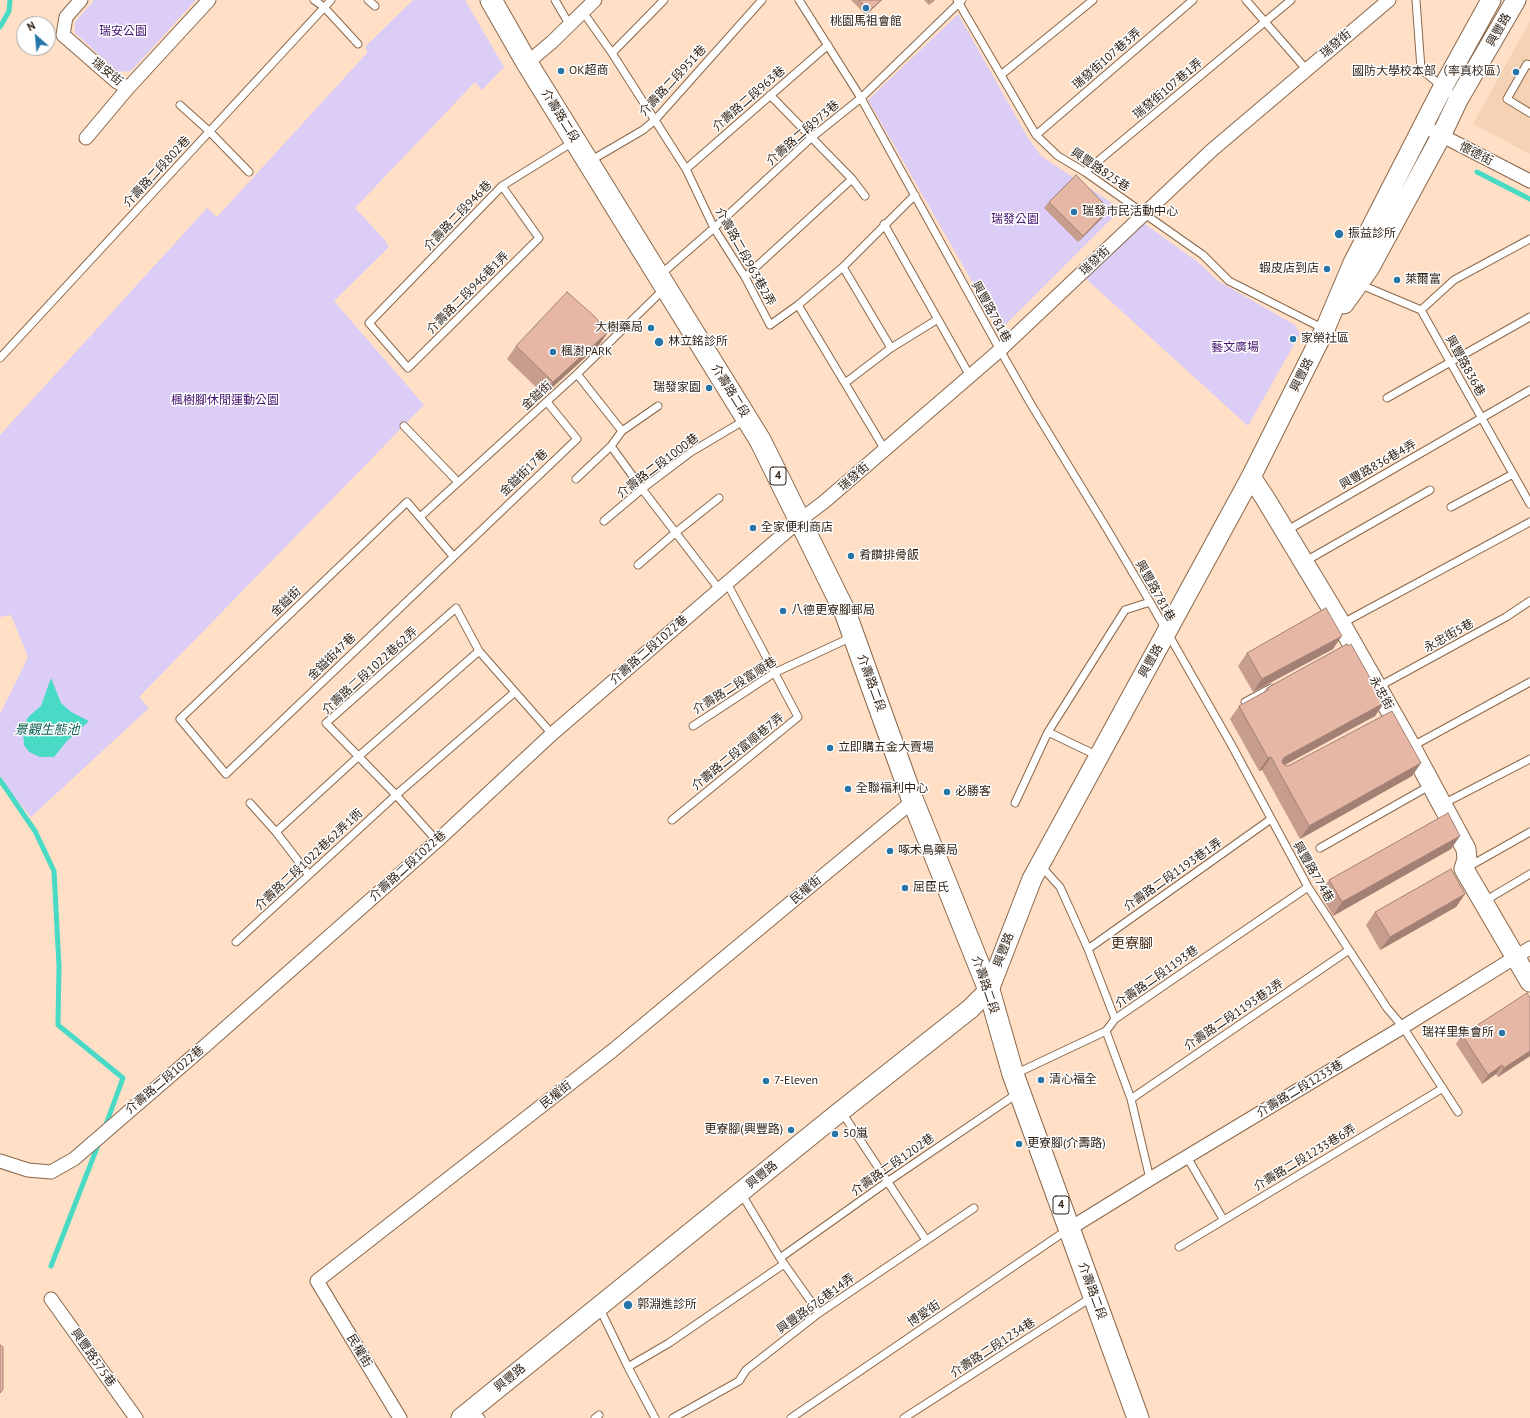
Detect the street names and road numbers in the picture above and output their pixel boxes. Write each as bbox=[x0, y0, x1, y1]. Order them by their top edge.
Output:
street label: 興豐路 bbox=[1484, 11, 1514, 49]
street label: 瑞發街107巷3弄 bbox=[1070, 25, 1144, 93]
street label: 瑞發街 bbox=[1318, 27, 1354, 61]
street label: 介壽路二段951巷 bbox=[636, 43, 710, 119]
street label: 瑞安街 bbox=[88, 55, 126, 89]
street label: 瑞發街107巷1弄 bbox=[1130, 56, 1206, 122]
street label: 介壽路二段963巷 bbox=[710, 64, 788, 134]
street label: 介壽路二段 bbox=[538, 87, 582, 145]
street label: 介壽路二段973巷 bbox=[764, 98, 842, 168]
street label: 介壽路二段802巷 bbox=[120, 134, 194, 210]
street label: 懷德街 bbox=[1457, 139, 1495, 169]
street label: 興豐路825巷 bbox=[1068, 145, 1132, 195]
street label: 介壽路二段946巷 bbox=[421, 178, 495, 254]
street label: 介壽路二段963巷2弄 bbox=[712, 205, 778, 309]
street label: 瑞發街 bbox=[1077, 243, 1113, 279]
street label: 介壽路二段946巷1弄 bbox=[424, 249, 512, 337]
street label: 興豐路781巷 bbox=[968, 279, 1014, 345]
street label: 興豐路836巷 bbox=[1442, 333, 1488, 399]
street label: 興豐路 bbox=[1287, 356, 1317, 394]
street label: 介壽路二段 bbox=[708, 362, 752, 420]
street label: 金鎰街 bbox=[519, 379, 555, 413]
street label: 介壽路二段1000巷 bbox=[614, 431, 702, 501]
street label: 興豐路836巷4弄 bbox=[1337, 437, 1419, 493]
street label: 金鎰街17巷 bbox=[497, 447, 551, 499]
street label: 瑞發街 bbox=[836, 460, 872, 494]
road number: 4 bbox=[770, 467, 786, 485]
street label: 興豐路781巷 bbox=[1132, 558, 1178, 624]
street label: 金鎰街 bbox=[268, 584, 304, 620]
street label: 介壽路二段1022巷 bbox=[607, 612, 691, 688]
street label: 永忠街5巷 bbox=[1422, 616, 1476, 656]
street label: 介壽路二段1022巷62弄 bbox=[319, 624, 421, 718]
street label: 金鎰街47巷 bbox=[305, 631, 359, 683]
street label: 興豐路 bbox=[1136, 642, 1166, 680]
street label: 介壽路二段 bbox=[854, 652, 888, 714]
street label: 介壽路二段富順巷 bbox=[690, 654, 780, 718]
street label: 永忠街 bbox=[1366, 674, 1396, 712]
street label: 介壽路二段富順巷7弄 bbox=[689, 710, 787, 794]
street label: 介壽路二段1022巷62弄1衖 bbox=[252, 806, 366, 914]
street label: 介壽路二段1022巷 bbox=[367, 828, 449, 904]
street label: 介壽路二段1193巷1弄 bbox=[1121, 836, 1225, 914]
street label: 興豐路774巷 bbox=[1290, 839, 1336, 905]
street label: 民權街 bbox=[788, 873, 824, 907]
street label: 興豐路 bbox=[991, 931, 1017, 969]
street label: 介壽路二段1193巷 bbox=[1113, 943, 1201, 1011]
street label: 介壽路二段 bbox=[968, 954, 1002, 1016]
street label: 介壽路二段1193巷2弄 bbox=[1182, 976, 1286, 1054]
street label: 介壽路二段1022巷 bbox=[123, 1043, 207, 1117]
street label: 介壽路二段1233巷 bbox=[1254, 1058, 1346, 1120]
street label: 民權街 bbox=[537, 1078, 575, 1112]
street label: 介壽路二段1233巷6弄 bbox=[1251, 1122, 1359, 1194]
street label: 介壽路二段1202巷 bbox=[849, 1131, 937, 1199]
street label: 興豐路 bbox=[743, 1158, 781, 1192]
road number: 4 bbox=[1053, 1196, 1069, 1214]
street label: 介壽路二段 bbox=[1075, 1260, 1109, 1322]
street label: 興豐路676巷14弄 bbox=[774, 1271, 858, 1337]
street label: 博愛街 bbox=[905, 1298, 943, 1330]
street label: 介壽路二段1234巷 bbox=[948, 1315, 1038, 1381]
street label: 興豐路575巷 bbox=[68, 1326, 118, 1390]
street label: 民權街 bbox=[344, 1332, 374, 1370]
street label: 興豐路 bbox=[491, 1361, 529, 1395]

